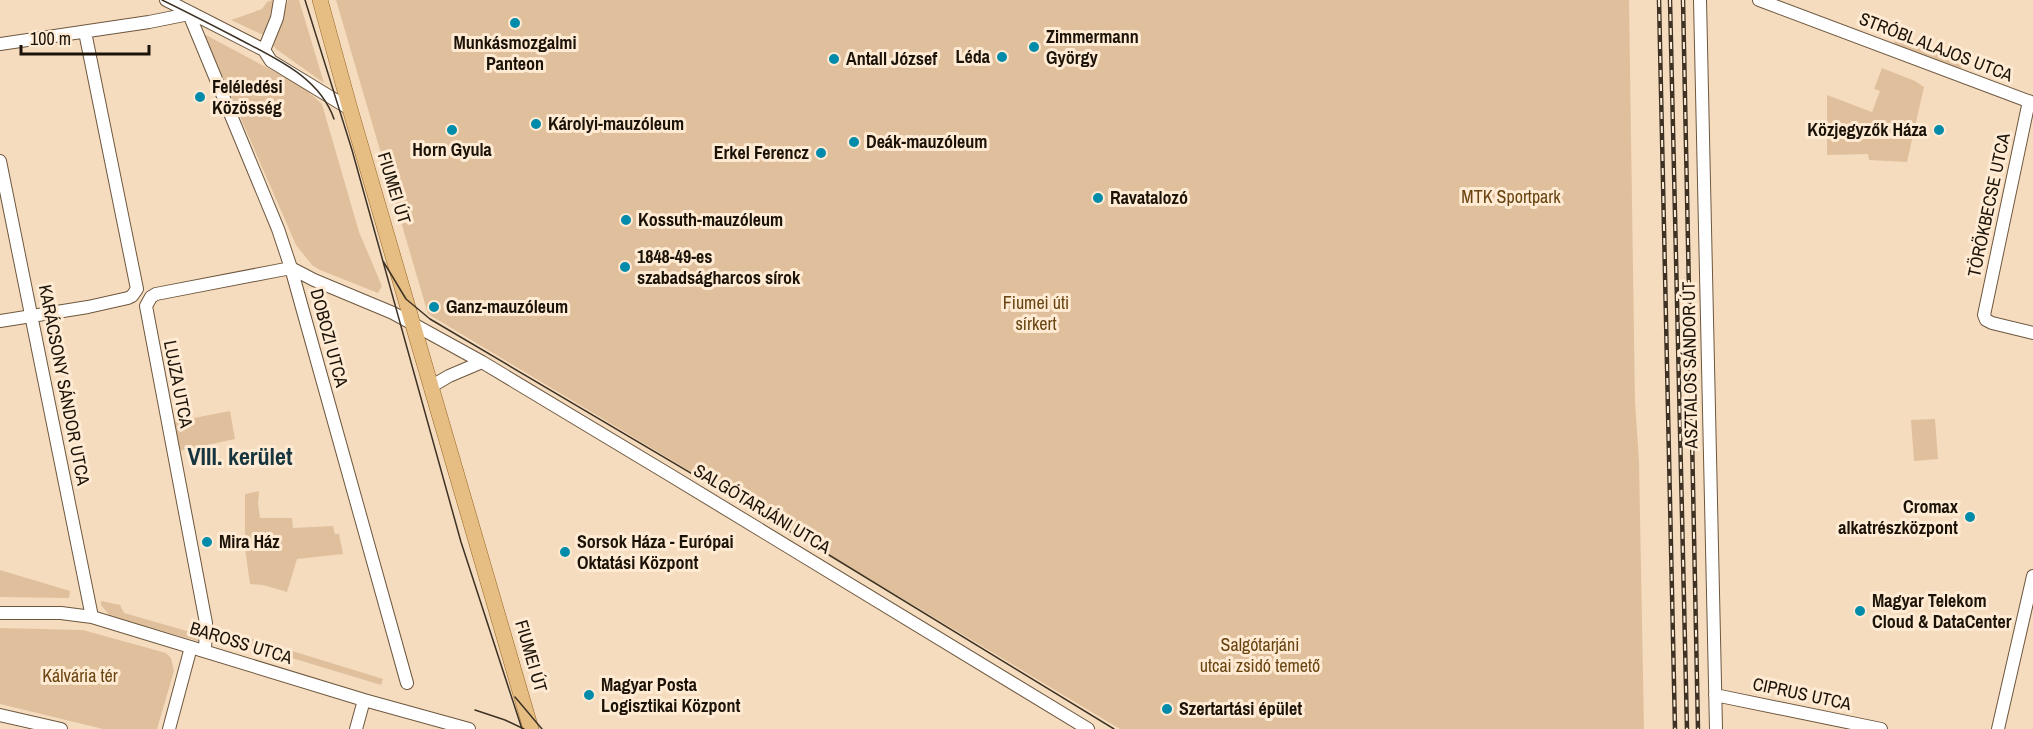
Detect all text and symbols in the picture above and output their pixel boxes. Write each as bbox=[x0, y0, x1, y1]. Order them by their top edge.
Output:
street label: STRÓBL ALAJOS UTCA bbox=[1856, 6, 2017, 87]
marker: Munkásmozgalmi Panteon bbox=[508, 16, 522, 30]
scale bar bbox=[21, 18, 148, 56]
place label: Zimmermann György bbox=[1046, 24, 1139, 70]
text: 100 m bbox=[30, 26, 71, 51]
place label: Munkásmozgalmi Panteon bbox=[453, 30, 577, 76]
marker: Zimmermann György bbox=[1027, 40, 1041, 54]
place label: Léda bbox=[956, 44, 991, 69]
place label: Antall József bbox=[846, 46, 937, 71]
marker: Léda bbox=[995, 50, 1009, 64]
marker: Antall József bbox=[827, 52, 841, 66]
place label: Feléledési Közösség bbox=[212, 74, 283, 120]
marker: Feléledési Közösség bbox=[193, 90, 207, 104]
place label: Károlyi-mauzóleum bbox=[548, 111, 684, 136]
marker: Károlyi-mauzóleum bbox=[529, 117, 543, 131]
place label: Közjegyzők Háza bbox=[1807, 117, 1928, 142]
marker: Horn Gyula bbox=[445, 123, 459, 137]
marker: Közjegyzők Háza bbox=[1932, 123, 1946, 137]
place label: Deák-mauzóleum bbox=[866, 129, 987, 154]
street label: TÖRÖKBECSE UTCA bbox=[1961, 130, 2016, 279]
marker: Deák-mauzóleum bbox=[847, 135, 861, 149]
place label: Horn Gyula bbox=[412, 137, 493, 162]
place label: Erkel Ferencz bbox=[714, 140, 810, 165]
marker: Erkel Ferencz bbox=[814, 146, 828, 160]
street label: FIUMEI ÚT bbox=[372, 149, 417, 227]
park label: MTK Sportpark bbox=[1461, 184, 1561, 209]
place label: Ravatalozó bbox=[1110, 185, 1188, 210]
marker: Ravatalozó bbox=[1091, 191, 1105, 205]
place label: Kossuth-mauzóleum bbox=[638, 207, 783, 232]
marker: Kossuth-mauzóleum bbox=[619, 213, 633, 227]
place label: 1848-49-es szabadságharcos sírok bbox=[637, 244, 801, 290]
marker: 1848-49-es szabadságharcos sírok bbox=[618, 260, 632, 274]
street label: ASZTALOS SÁNDOR ÚT bbox=[1676, 281, 1703, 450]
street label: KARÁCSONY SÁNDOR UTCA bbox=[33, 282, 96, 488]
street label: DOBOZI UTCA bbox=[304, 286, 355, 390]
park label: Fiumei úti sírkert bbox=[1003, 290, 1069, 336]
place label: Ganz-mauzóleum bbox=[446, 294, 568, 319]
marker: Ganz-mauzóleum bbox=[427, 300, 441, 314]
street label: LUJZA UTCA bbox=[158, 338, 199, 430]
district label: VIII. kerület bbox=[187, 440, 293, 472]
street label: SALGÓTARJÁNI UTCA bbox=[689, 458, 836, 559]
place label: Cromax alkatrészközpont bbox=[1838, 494, 1959, 540]
marker: Cromax alkatrészközpont bbox=[1963, 510, 1977, 524]
place label: Mira Ház bbox=[219, 529, 280, 554]
place label: Sorsok Háza - Európai Oktatási Központ bbox=[577, 529, 734, 575]
marker: Mira Ház bbox=[200, 535, 214, 549]
marker: Sorsok Háza - Európai Oktatási Központ bbox=[558, 545, 572, 559]
place label: Magyar Telekom Cloud & DataCenter bbox=[1872, 588, 2012, 634]
marker: Magyar Telekom Cloud & DataCenter bbox=[1853, 604, 1867, 618]
street label: BAROSS UTCA bbox=[187, 615, 296, 670]
street label: FIUMEI ÚT bbox=[509, 617, 554, 695]
park label: Salgótarjáni utcai zsidó temető bbox=[1200, 632, 1320, 678]
park label: Kálvária tér bbox=[42, 663, 118, 688]
street label: CIPRUS UTCA bbox=[1751, 671, 1854, 716]
place label: Magyar Posta Logisztikai Központ bbox=[601, 672, 740, 718]
marker: Magyar Posta Logisztikai Központ bbox=[582, 688, 596, 702]
place label: Szertartási épület bbox=[1179, 696, 1302, 721]
marker: Szertartási épület bbox=[1160, 702, 1174, 716]

